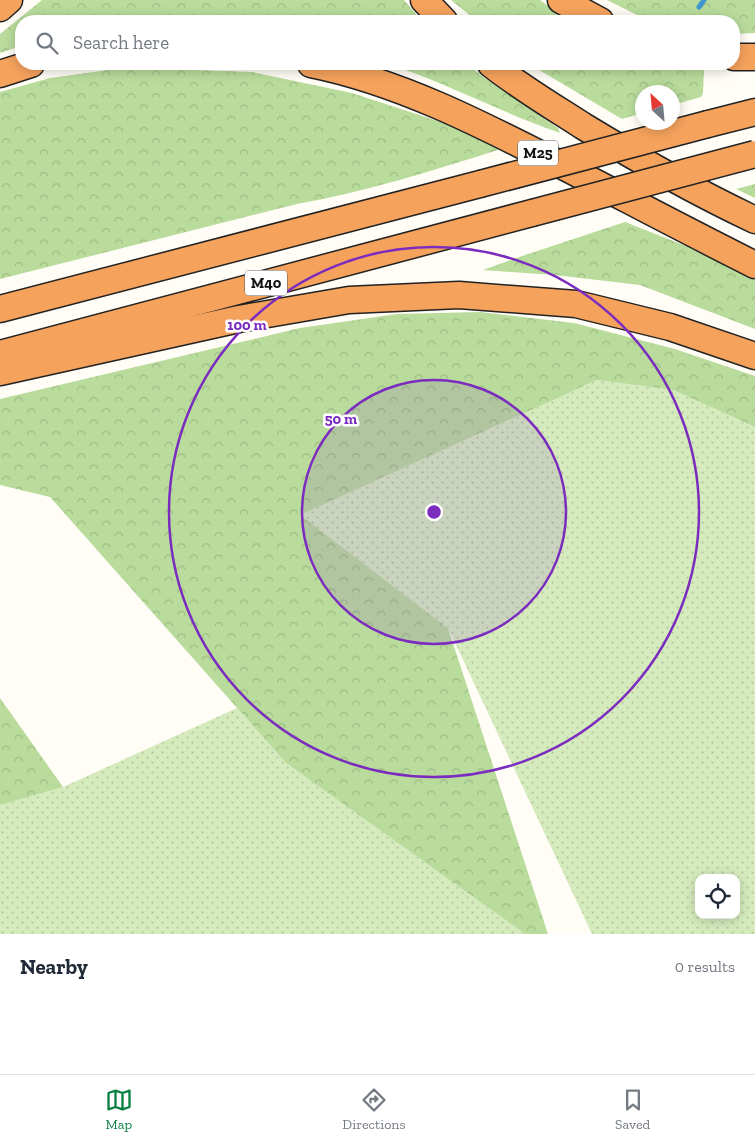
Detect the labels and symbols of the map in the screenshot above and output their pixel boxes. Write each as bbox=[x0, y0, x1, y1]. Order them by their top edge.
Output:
north arrow bbox=[635, 85, 680, 130]
road number: M25 bbox=[518, 140, 558, 166]
road number: M40 bbox=[245, 270, 287, 296]
text: 100 m bbox=[227, 316, 267, 334]
text: 50 m bbox=[325, 410, 357, 428]
centre of rings bbox=[425, 503, 443, 521]

